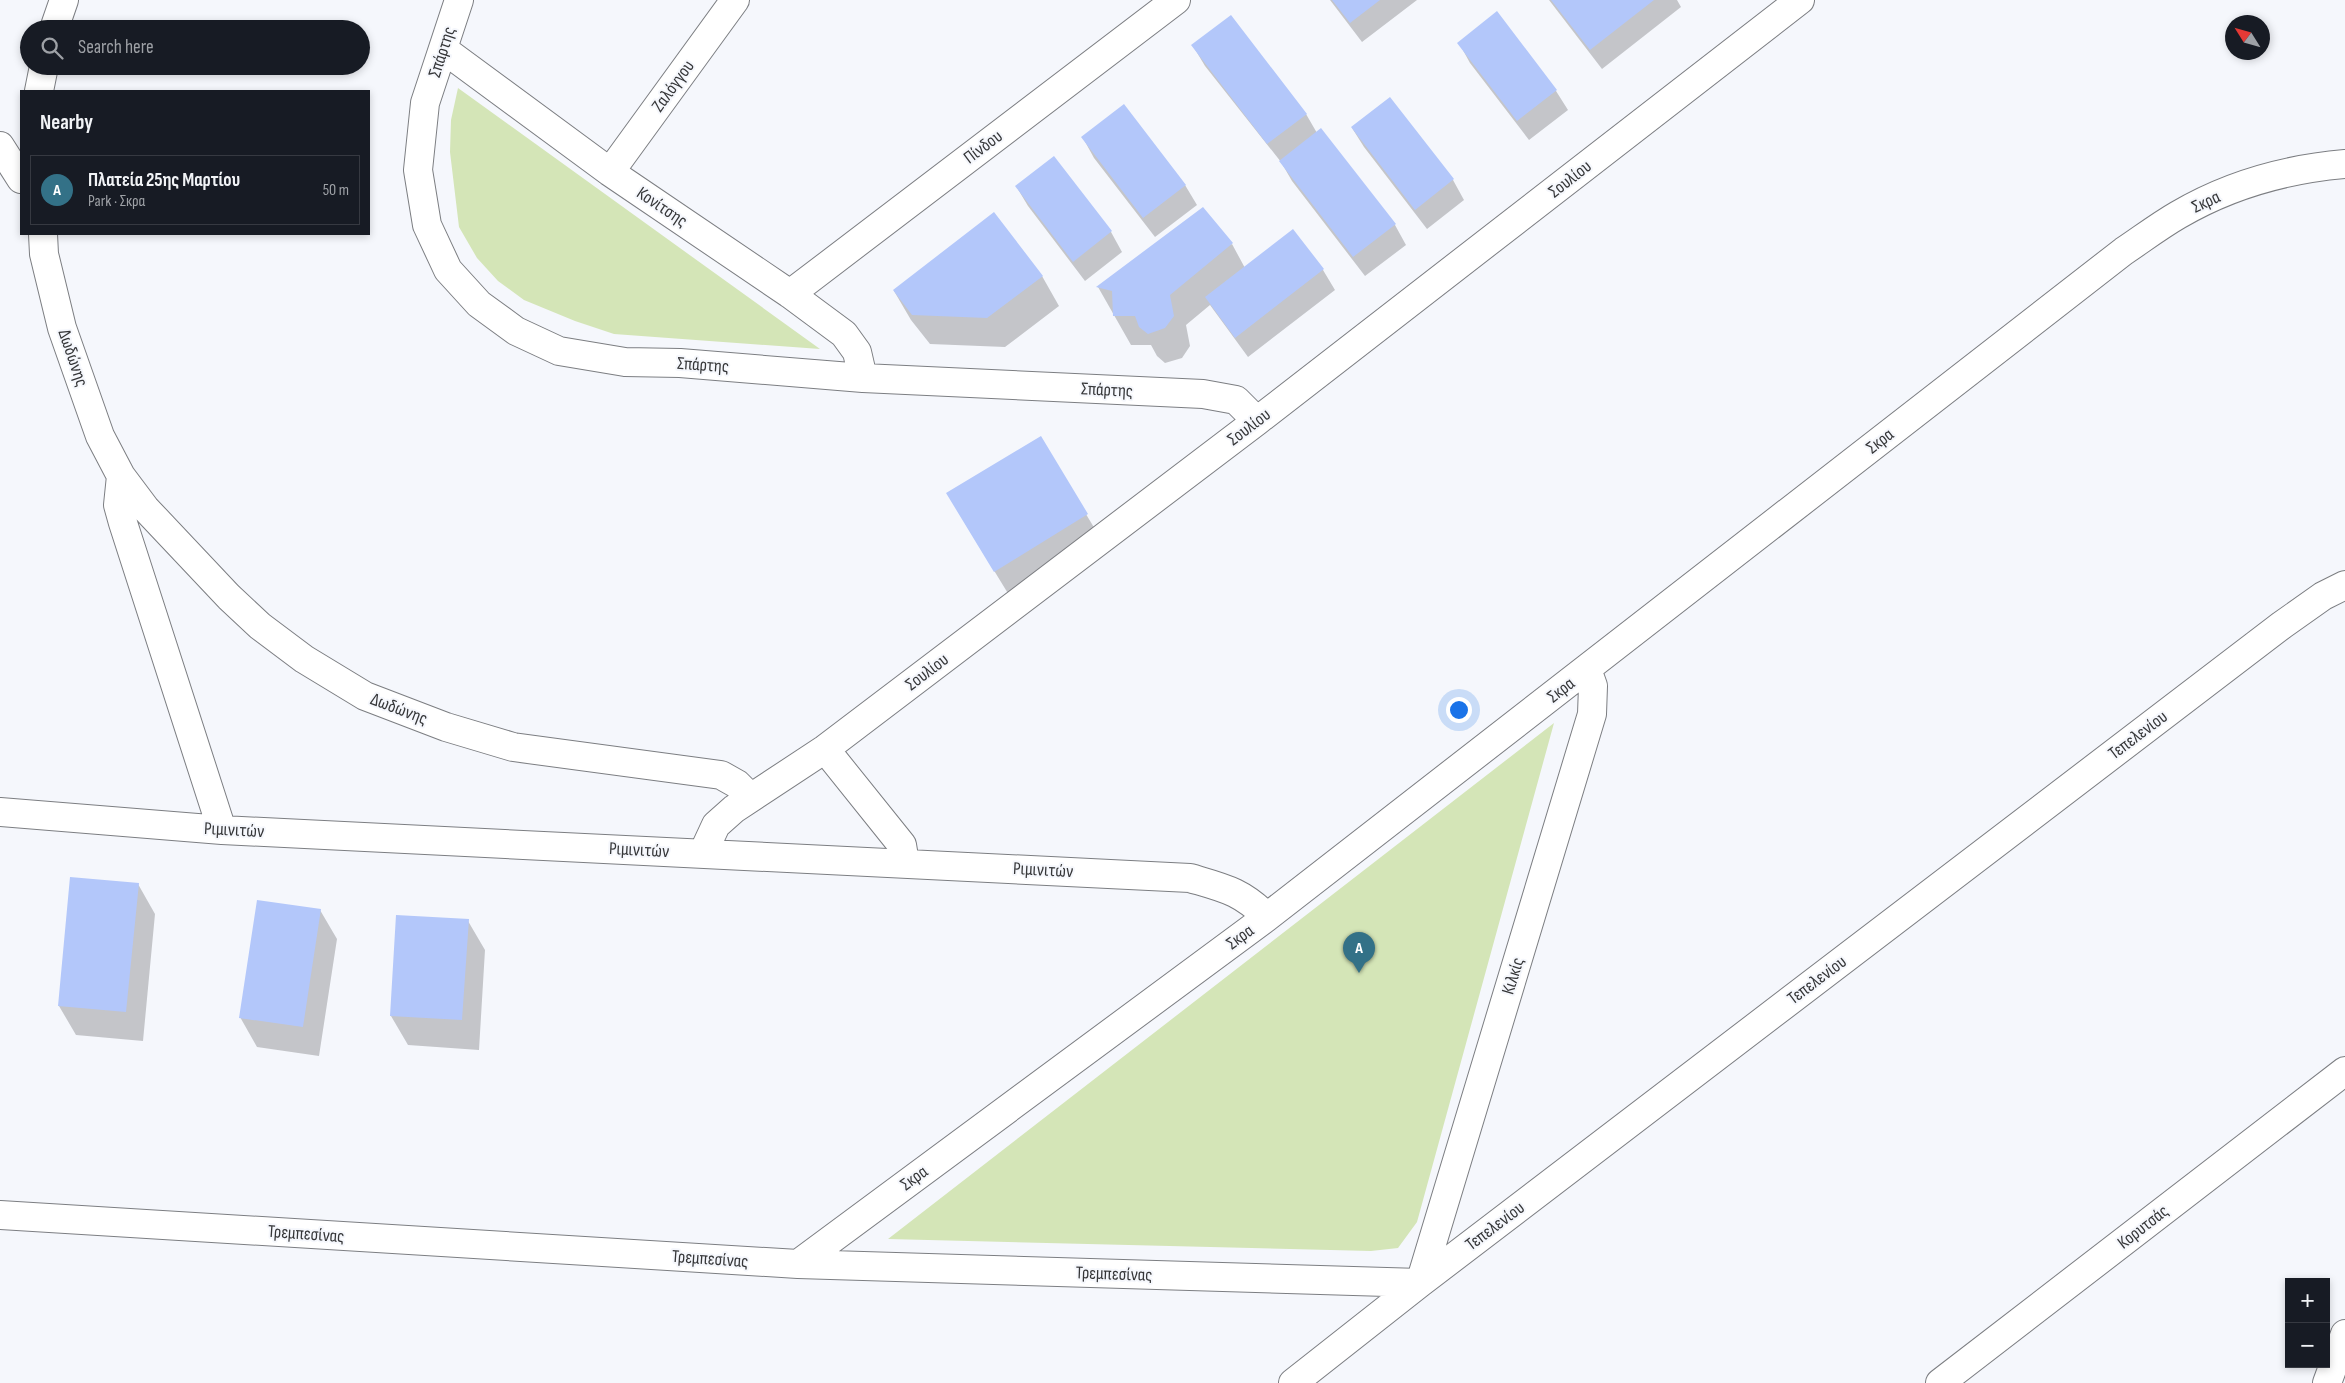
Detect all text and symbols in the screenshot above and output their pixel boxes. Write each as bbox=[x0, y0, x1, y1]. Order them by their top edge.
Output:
north arrow bbox=[2225, 15, 2270, 60]
search box bbox=[20, 20, 370, 75]
street label: Σπάρτης bbox=[424, 24, 460, 80]
icon: search bbox=[38, 34, 66, 62]
text: Search here bbox=[78, 36, 154, 59]
street label: Ζαλόγγου bbox=[647, 56, 699, 116]
text: Nearby bbox=[40, 110, 93, 135]
street label: Πίνδου bbox=[959, 126, 1007, 168]
street label: Σουλίου bbox=[1544, 156, 1596, 202]
text: Πλατεία 25ης Μαρτίου bbox=[88, 169, 240, 192]
text: A bbox=[53, 181, 61, 200]
text: 50 m bbox=[323, 181, 349, 200]
street label: Κονίτσης bbox=[633, 183, 691, 231]
street label: Σκρα bbox=[2189, 186, 2224, 218]
text: Park · Σκρα bbox=[88, 192, 145, 211]
street label: Δωδώνης bbox=[53, 327, 93, 389]
street label: Σπάρτης bbox=[676, 353, 730, 377]
street label: Σπάρτης bbox=[1081, 378, 1133, 402]
street label: Σουλίου bbox=[1223, 404, 1275, 450]
street label: Σκρα bbox=[1862, 424, 1898, 458]
street label: Σουλίου bbox=[901, 649, 953, 695]
street label: Σκρα bbox=[1543, 673, 1579, 707]
street label: Δωδώνης bbox=[368, 689, 430, 729]
your location bbox=[1446, 697, 1472, 723]
street label: Τεπελενίου bbox=[2104, 706, 2172, 764]
street label: Ριμινιτών bbox=[203, 818, 265, 842]
street label: Ριμινιτών bbox=[608, 838, 670, 862]
street label: Ριμινιτών bbox=[1012, 858, 1074, 882]
street label: Σκρα bbox=[1222, 920, 1258, 954]
pin: A bbox=[1343, 932, 1375, 973]
street label: Τεπελενίου bbox=[1783, 951, 1851, 1009]
street label: Κιλκίς bbox=[1497, 955, 1529, 997]
street label: Σκρα bbox=[896, 1161, 932, 1195]
street label: Τεπελενίου bbox=[1461, 1197, 1529, 1255]
street label: Κορυτσάς bbox=[2113, 1201, 2173, 1253]
street label: Τρεμπεσίνας bbox=[267, 1221, 345, 1247]
street label: Τρεμπεσίνας bbox=[671, 1246, 749, 1272]
street label: Τρεμπεσίνας bbox=[1075, 1262, 1153, 1286]
map controls bbox=[2285, 1278, 2330, 1368]
button: + bbox=[2285, 1278, 2330, 1323]
button: − bbox=[2285, 1323, 2330, 1368]

